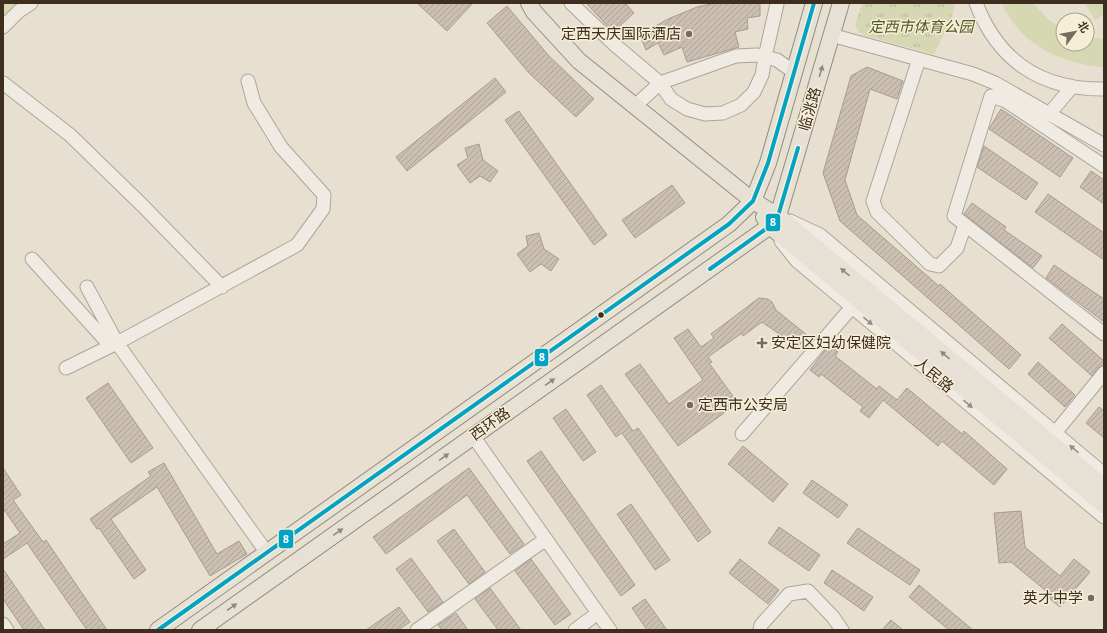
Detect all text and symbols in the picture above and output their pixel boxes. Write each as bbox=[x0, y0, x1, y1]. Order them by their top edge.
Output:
north arrow bbox=[1055, 12, 1095, 52]
park label: 定西市体育公园 bbox=[868, 18, 975, 36]
text: 北 bbox=[1075, 19, 1091, 35]
place label: 定西天庆国际酒店 bbox=[561, 25, 681, 43]
marker: 定西天庆国际酒店 bbox=[684, 29, 694, 39]
one-way arrow bbox=[818, 65, 824, 77]
street label: 临洮路 bbox=[795, 85, 825, 133]
line badge: 8 bbox=[765, 213, 781, 232]
text: 8 bbox=[770, 216, 776, 229]
one-way arrow bbox=[840, 267, 850, 276]
unlabelled marker bbox=[596, 310, 606, 320]
one-way arrow bbox=[863, 316, 874, 325]
place label: 安定区妇幼保健院 bbox=[771, 334, 891, 352]
marker: 安定区妇幼保健院 bbox=[756, 337, 768, 349]
line badge: 8 bbox=[534, 348, 549, 367]
one-way arrow bbox=[940, 350, 950, 359]
text: 8 bbox=[539, 351, 545, 364]
street label: 人民路 bbox=[911, 354, 957, 396]
one-way arrow bbox=[545, 378, 555, 386]
place label: 定西市公安局 bbox=[698, 396, 788, 414]
marker: 定西市公安局 bbox=[685, 400, 695, 410]
one-way arrow bbox=[963, 400, 974, 408]
street label: 西环路 bbox=[466, 404, 514, 444]
one-way arrow bbox=[1069, 444, 1079, 453]
one-way arrow bbox=[438, 453, 449, 461]
one-way arrow bbox=[333, 528, 343, 536]
line badge: 8 bbox=[278, 529, 294, 549]
text: 8 bbox=[283, 533, 289, 546]
place label: 英才中学 bbox=[1023, 589, 1083, 607]
marker: 英才中学 bbox=[1086, 593, 1096, 603]
one-way arrow bbox=[227, 603, 237, 611]

